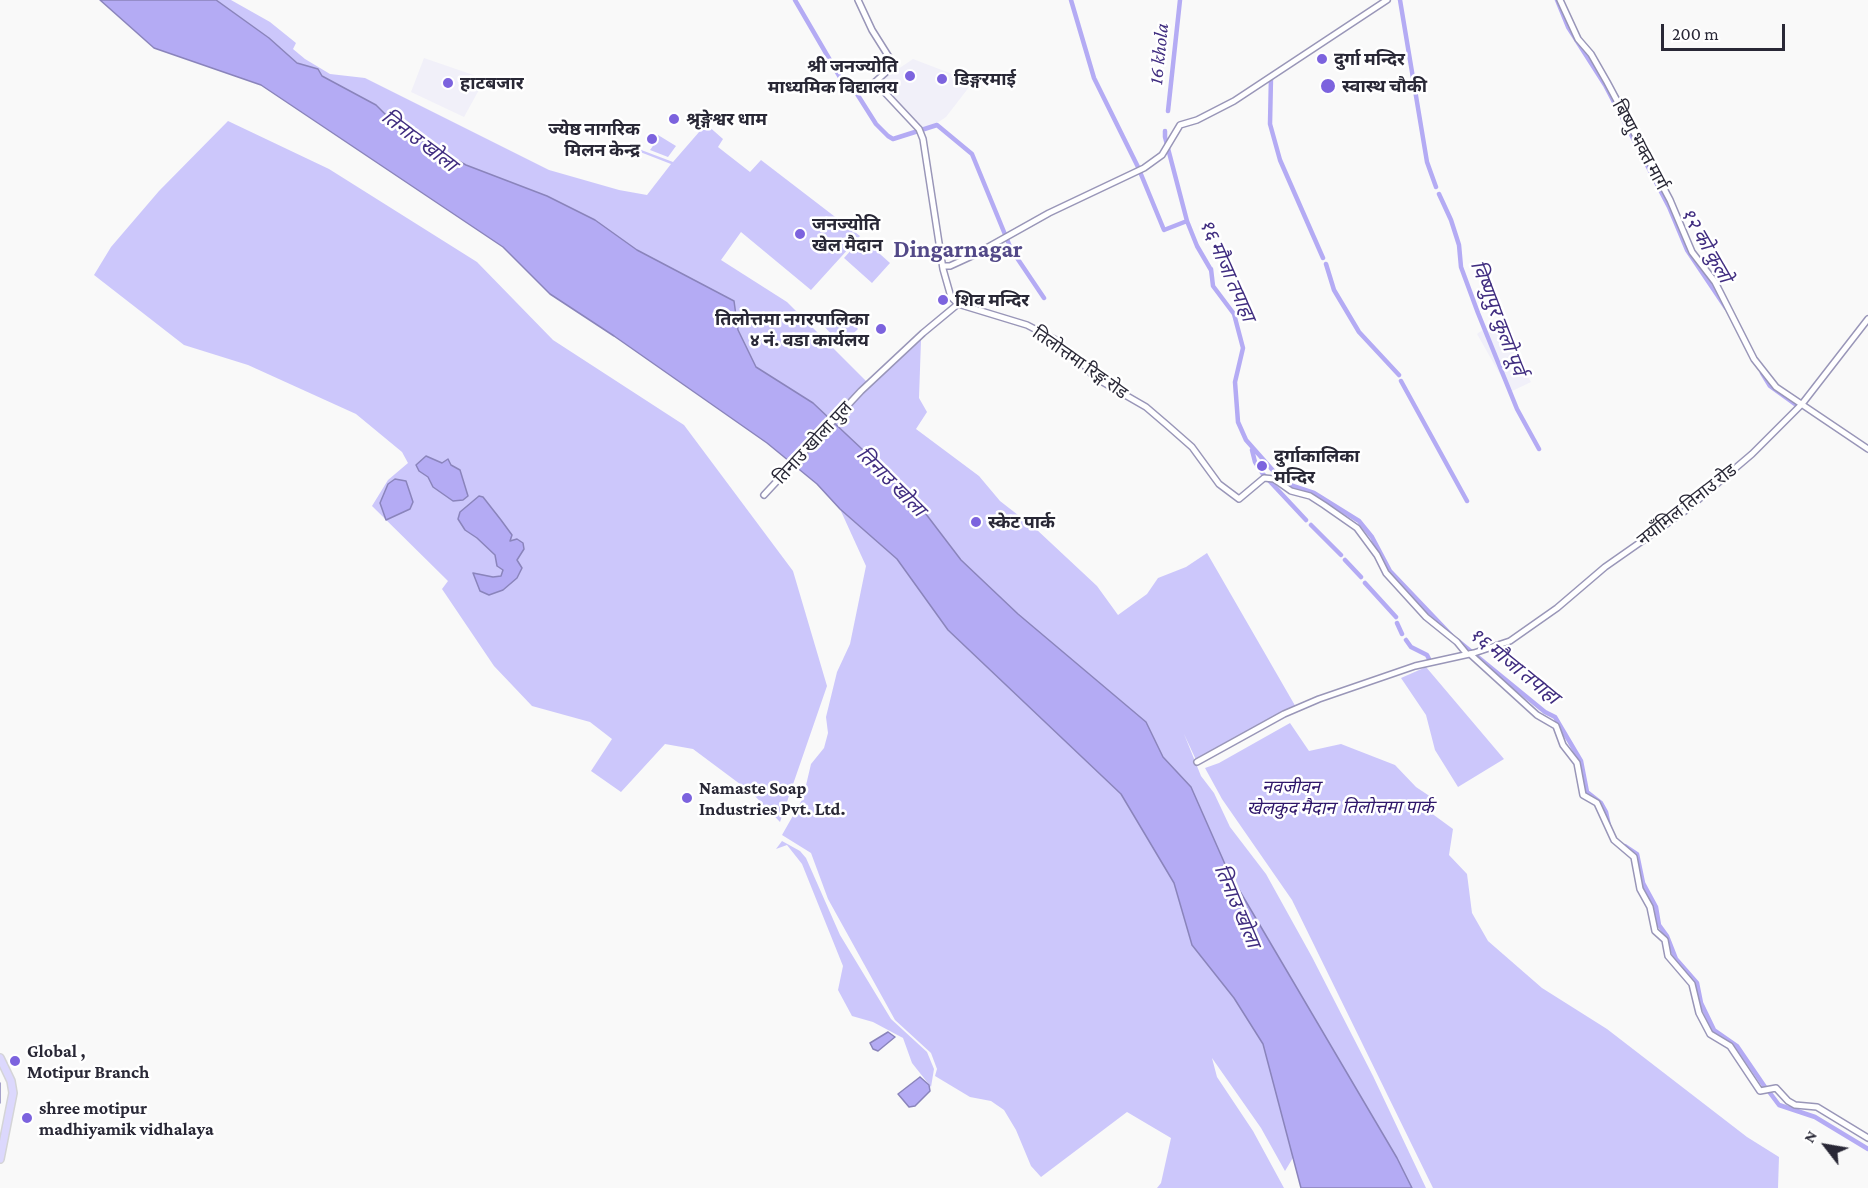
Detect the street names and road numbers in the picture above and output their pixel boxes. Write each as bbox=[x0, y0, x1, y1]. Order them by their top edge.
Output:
street label: बिष्णु भक्त मार्ग bbox=[1607, 96, 1673, 194]
street label: तिलोत्तमा रिङ्ग रोड bbox=[1028, 322, 1132, 404]
street label: तिनाउ खोला पुल bbox=[769, 397, 857, 489]
street label: नयाँमिल तिनाउ रोड bbox=[1633, 459, 1741, 551]

